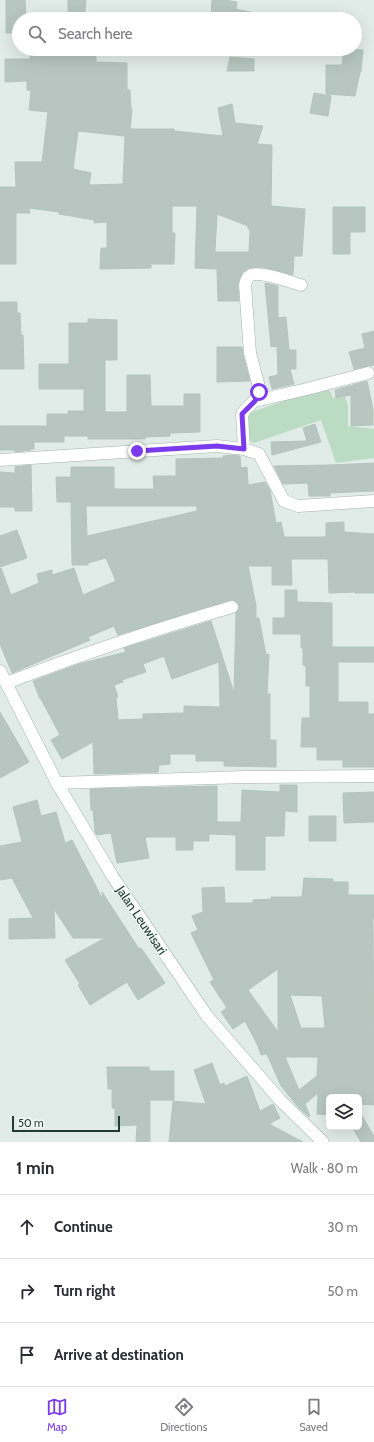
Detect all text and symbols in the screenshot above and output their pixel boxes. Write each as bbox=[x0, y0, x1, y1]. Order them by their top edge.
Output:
search box bbox=[12, 12, 362, 56]
icon: search bbox=[26, 23, 48, 45]
text: Search here bbox=[58, 25, 133, 43]
route start bbox=[250, 383, 268, 401]
route end bbox=[128, 442, 146, 460]
street label: Jalan Leuwisari bbox=[113, 882, 171, 957]
map controls bbox=[326, 1094, 362, 1130]
button: layers bbox=[326, 1094, 362, 1130]
scale bar bbox=[12, 1114, 120, 1133]
text: 50 m bbox=[18, 1116, 44, 1130]
text: 1 min bbox=[16, 1158, 54, 1178]
text: Walk · 80 m bbox=[291, 1160, 358, 1176]
icon: ahead bbox=[16, 1216, 38, 1238]
text: Continue bbox=[54, 1218, 113, 1236]
text: 30 m bbox=[328, 1219, 358, 1235]
icon: right bbox=[16, 1280, 38, 1302]
text: Turn right bbox=[54, 1282, 115, 1300]
text: 50 m bbox=[328, 1283, 358, 1299]
icon: arrive bbox=[16, 1344, 38, 1366]
text: Arrive at destination bbox=[54, 1346, 184, 1364]
tab: Map bbox=[46, 1396, 68, 1434]
tab: Directions bbox=[160, 1396, 207, 1434]
tab: Saved bbox=[299, 1396, 328, 1434]

